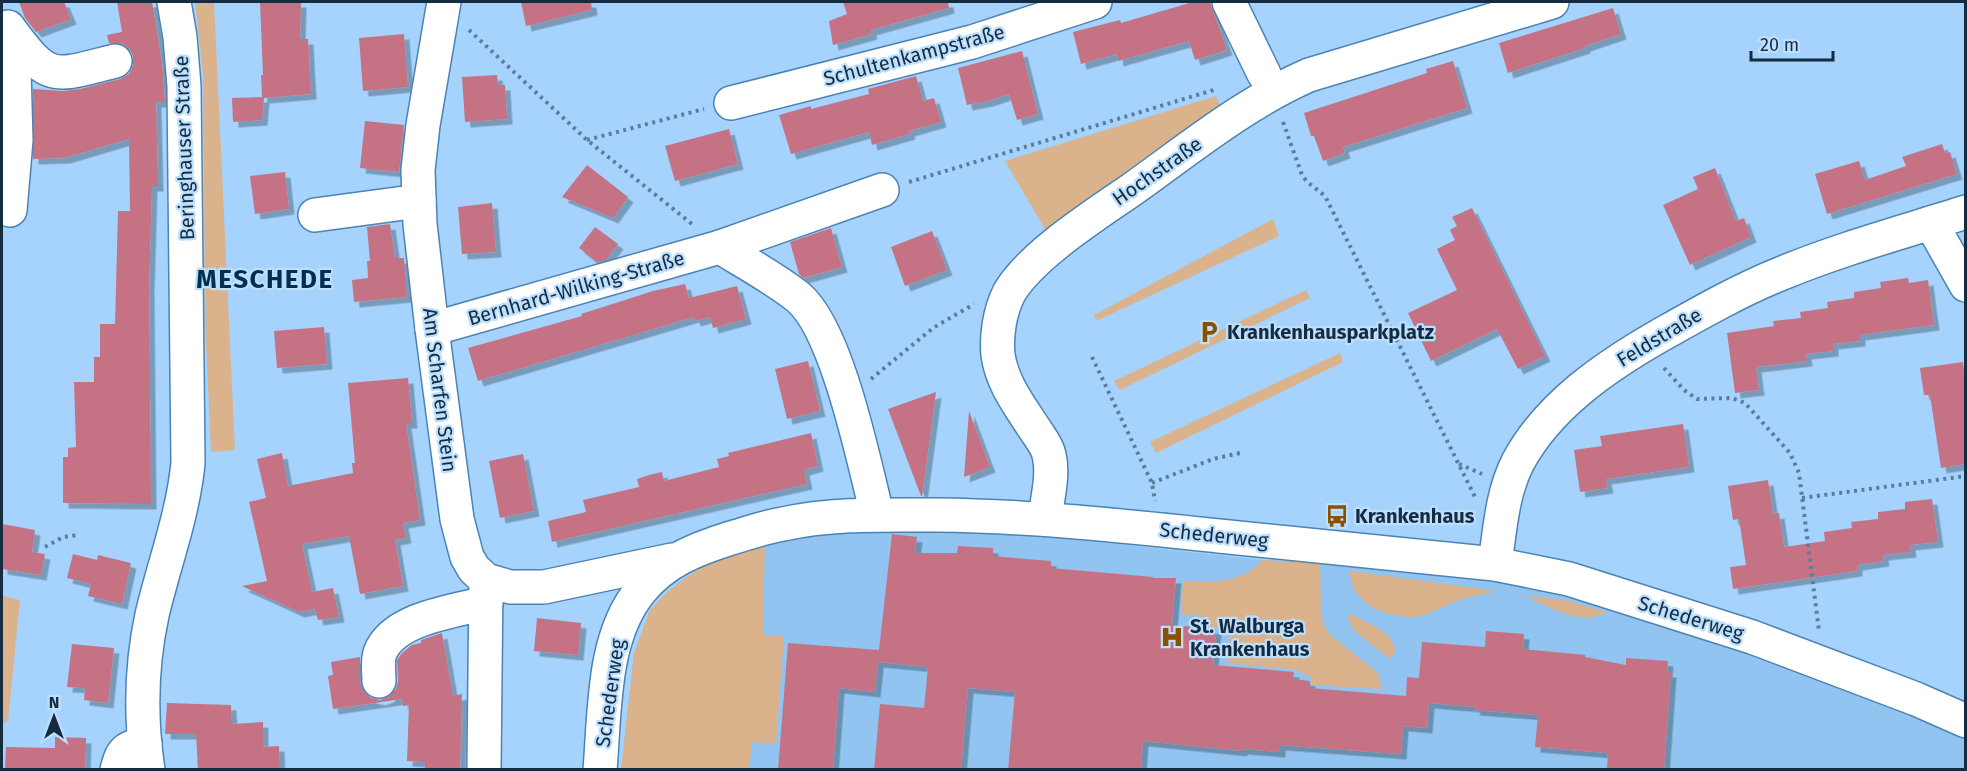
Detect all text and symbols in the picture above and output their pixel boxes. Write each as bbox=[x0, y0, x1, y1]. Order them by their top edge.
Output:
street label: Schultenkampstraße bbox=[821, 19, 1007, 91]
scale bar bbox=[1751, 24, 1834, 62]
text: 20 m bbox=[1760, 34, 1799, 56]
street label: Beringhauser Straße bbox=[169, 55, 199, 241]
street label: Hochstraße bbox=[1108, 131, 1206, 211]
street label: Bernhard-Wilking-Straße bbox=[465, 246, 687, 330]
district label: MESCHEDE bbox=[196, 264, 334, 295]
street label: Feldstraße bbox=[1612, 302, 1706, 372]
street label: Am Scharfen Stein bbox=[418, 307, 462, 473]
parking icon: Krankenhausparkplatz bbox=[1196, 319, 1222, 345]
place label: Krankenhausparkplatz bbox=[1227, 320, 1434, 344]
bus stop icon: Krankenhaus bbox=[1324, 503, 1350, 529]
place label: Krankenhaus bbox=[1355, 504, 1475, 528]
street label: Schederweg bbox=[1158, 517, 1270, 553]
street label: Schederweg bbox=[1635, 591, 1747, 646]
place label: St. Walburga Krankenhaus bbox=[1190, 614, 1310, 661]
hospital icon: St. Walburga Krankenhaus bbox=[1159, 624, 1185, 650]
street label: Schederweg bbox=[591, 637, 630, 749]
north arrow bbox=[24, 687, 84, 747]
text: N bbox=[49, 693, 59, 712]

